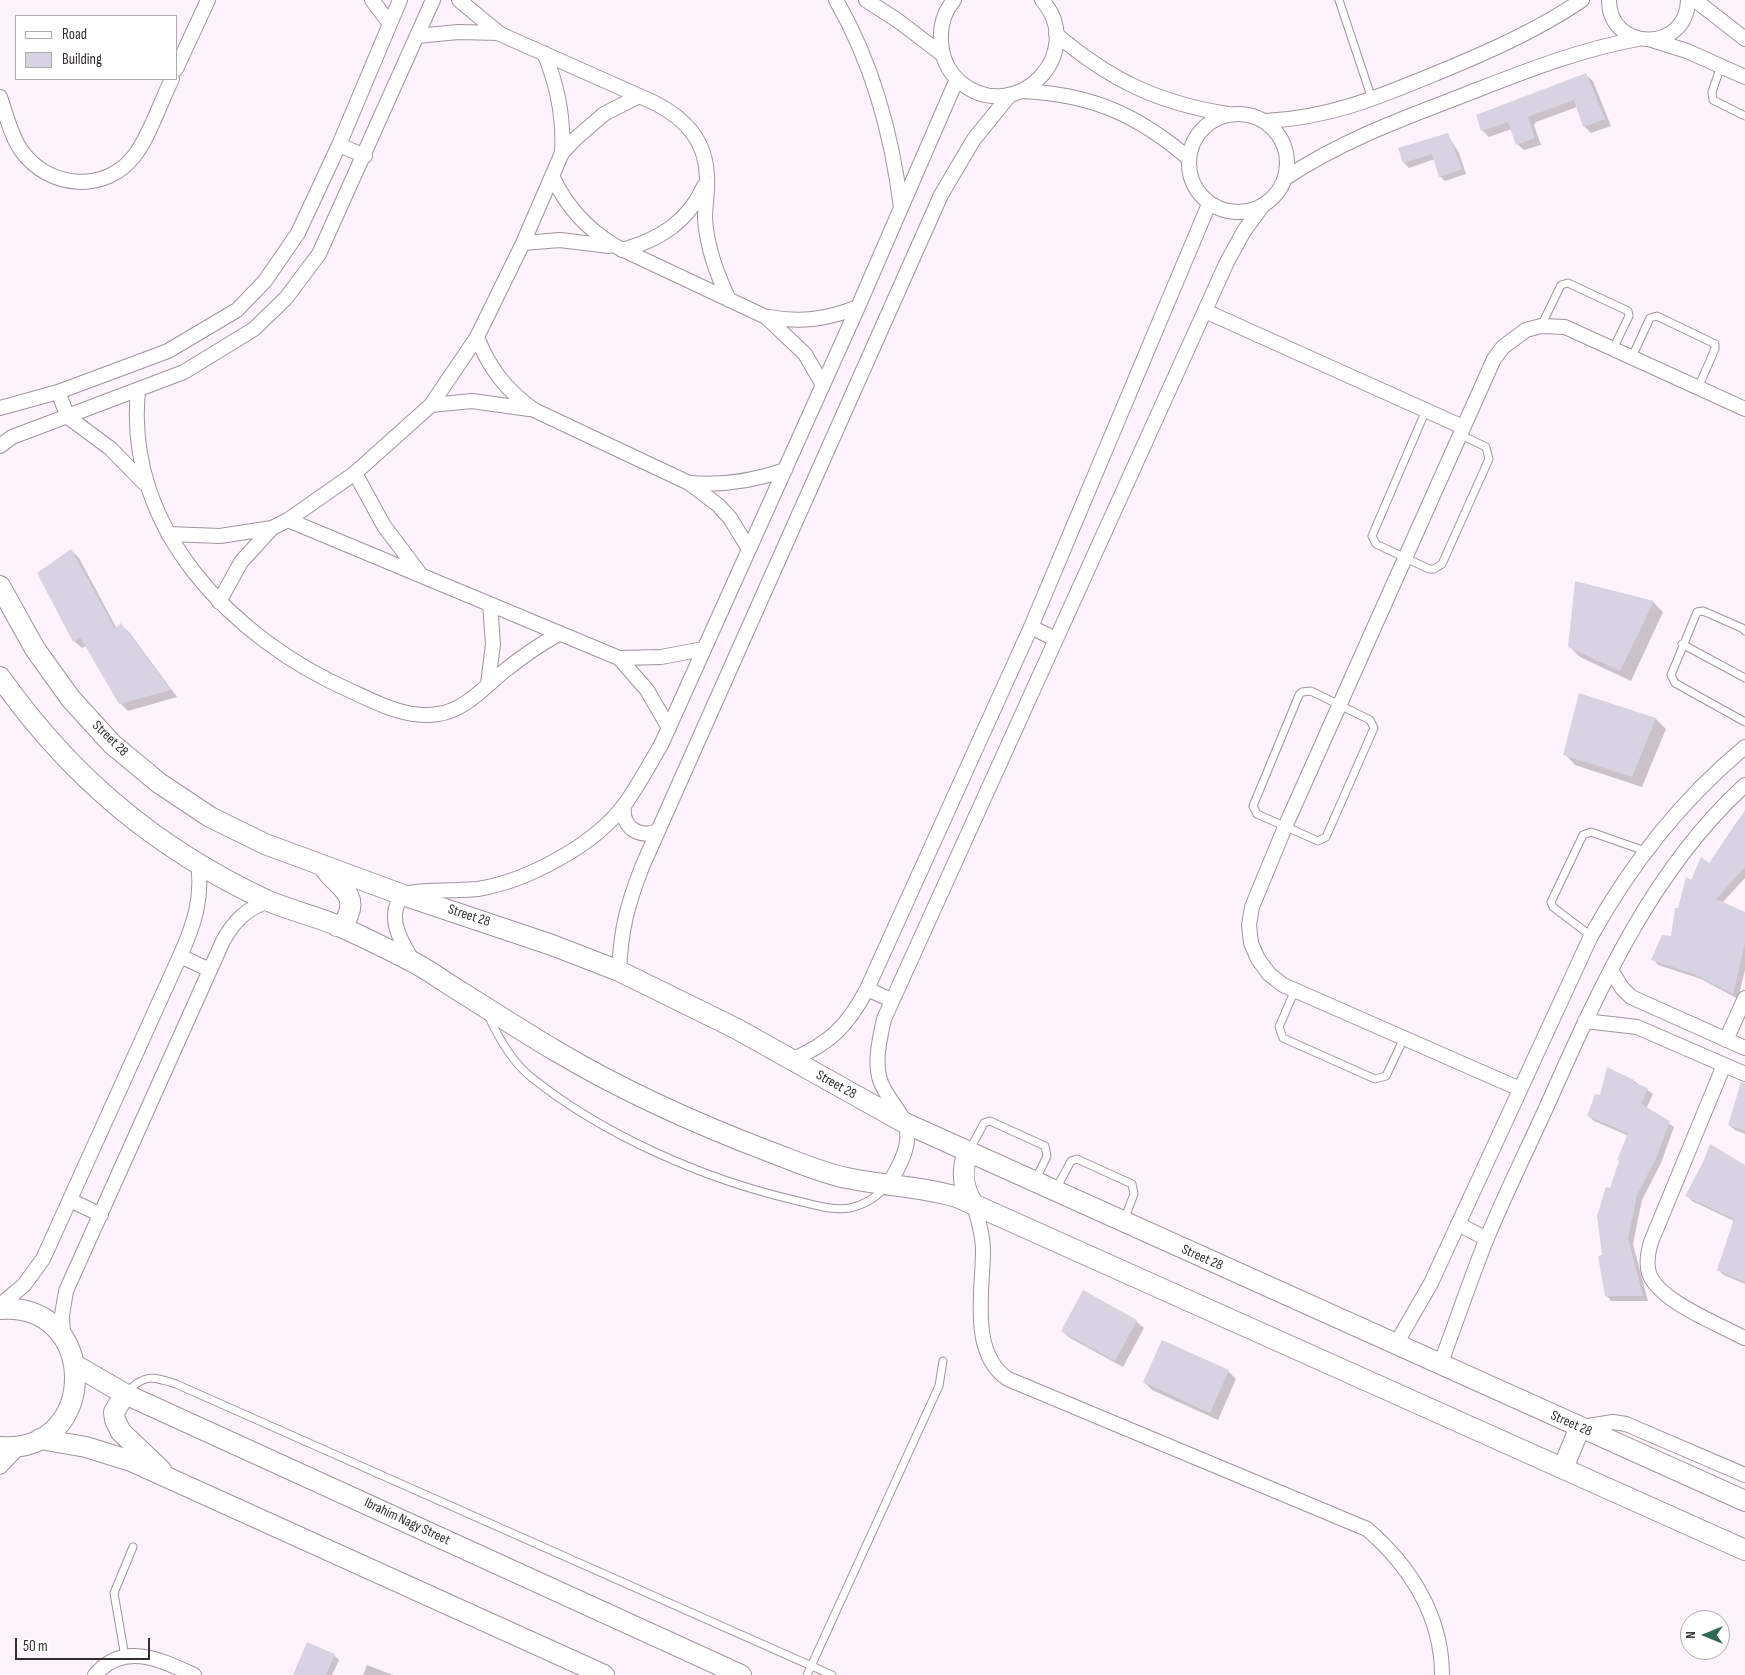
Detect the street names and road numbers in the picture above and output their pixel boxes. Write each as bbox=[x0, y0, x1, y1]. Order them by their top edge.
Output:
street label: Street 28 bbox=[88, 718, 132, 760]
street label: Street 28 bbox=[446, 901, 492, 931]
street label: Street 28 bbox=[813, 1067, 859, 1103]
street label: Street 28 bbox=[1179, 1241, 1225, 1275]
street label: Street 28 bbox=[1548, 1407, 1594, 1441]
street label: Ibrahim Nagy Street bbox=[361, 1495, 453, 1549]

